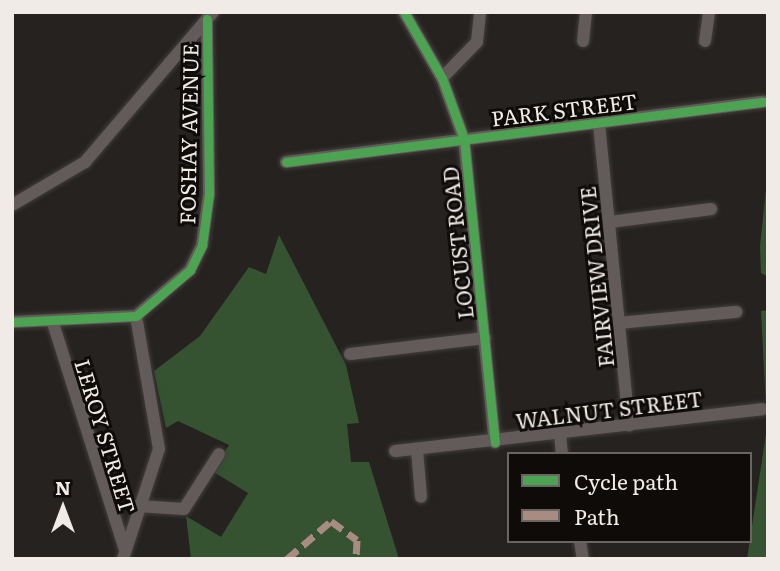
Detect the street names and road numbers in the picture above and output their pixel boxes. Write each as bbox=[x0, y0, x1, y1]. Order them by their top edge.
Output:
street label: FOSHAY AVENUE bbox=[174, 43, 202, 225]
street label: PARK STREET bbox=[490, 88, 638, 130]
street label: LOCUST ROAD bbox=[436, 165, 478, 321]
street label: FAIRVIEW DRIVE bbox=[574, 185, 618, 369]
street label: LEROY STREET bbox=[71, 356, 141, 516]
street label: WALNUT STREET bbox=[514, 385, 704, 433]

